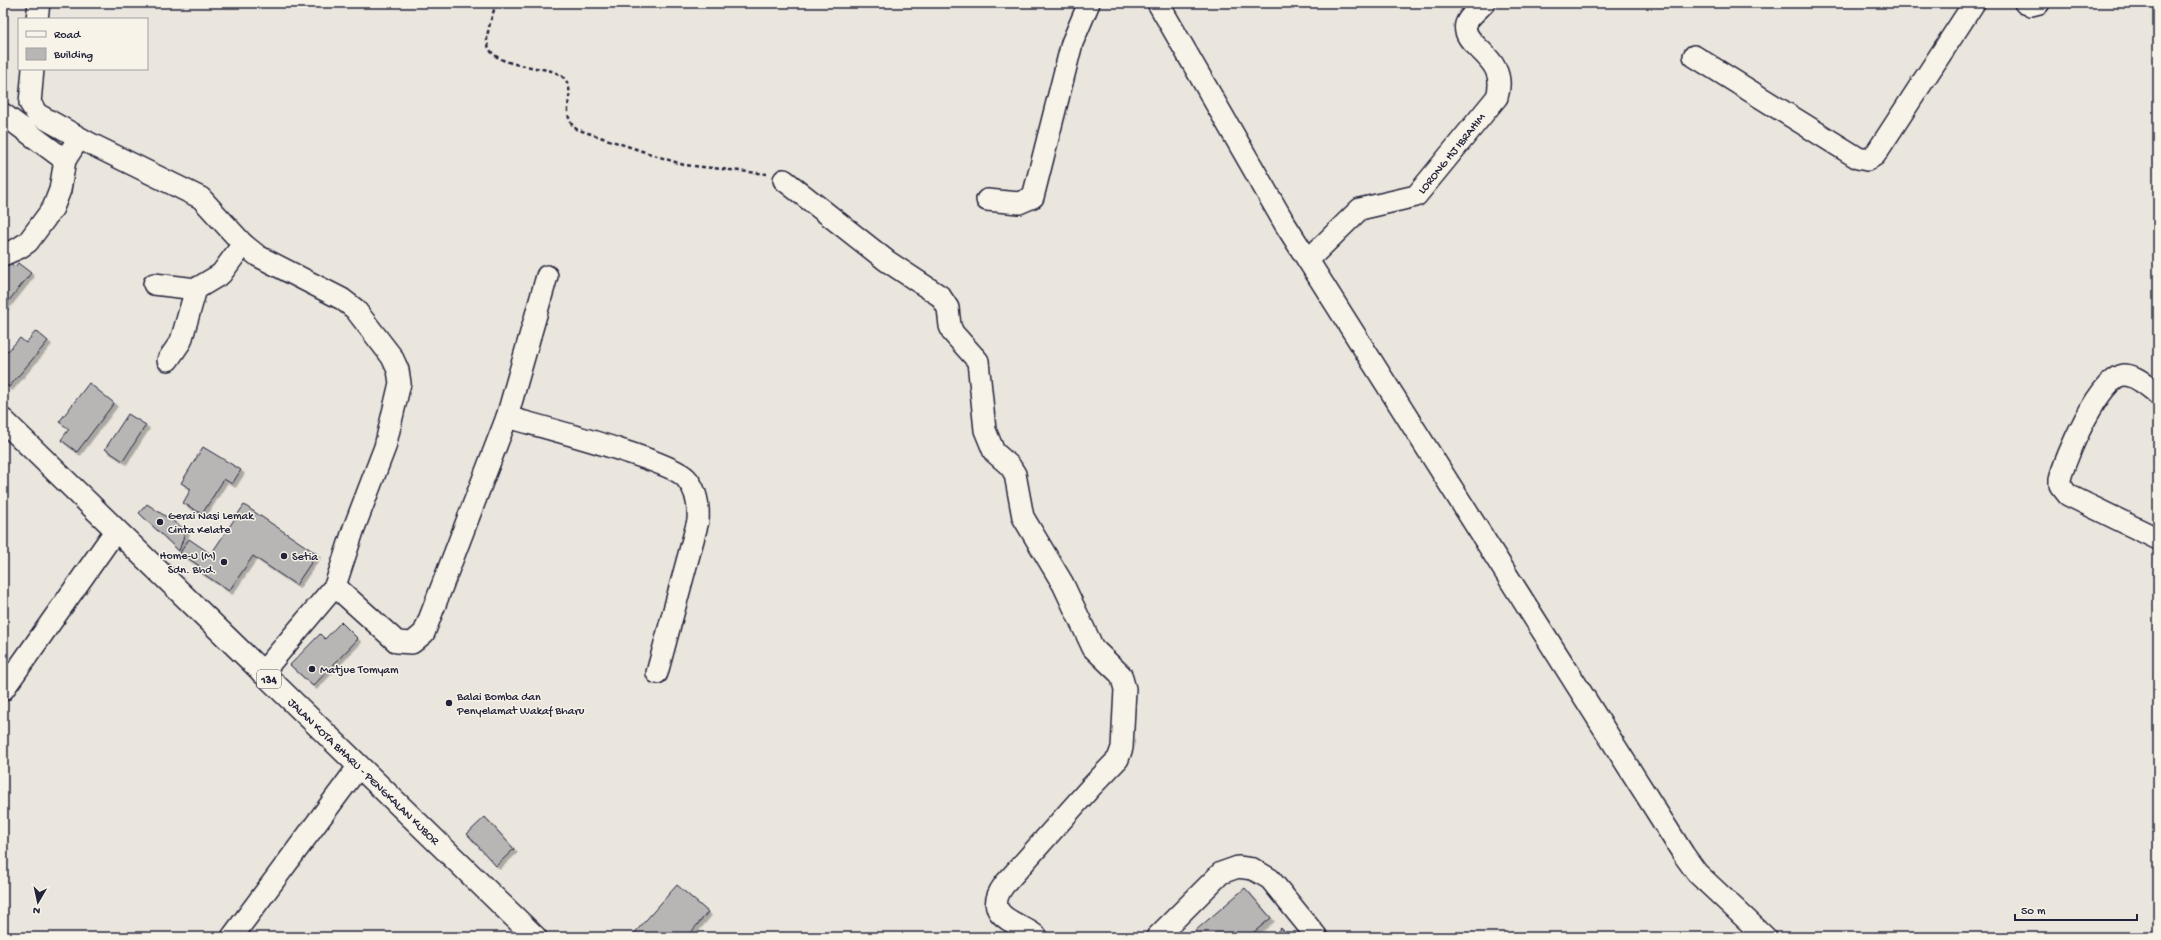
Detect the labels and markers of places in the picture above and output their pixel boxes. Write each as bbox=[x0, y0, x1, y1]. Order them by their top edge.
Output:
place label: Gerai Nasi Lemak Cinta Kelate bbox=[168, 510, 255, 538]
marker: Gerai Nasi Lemak Cinta Kelate bbox=[155, 517, 165, 527]
place label: Home-U (M) Sdn. Bhd. bbox=[160, 550, 216, 578]
marker: Setia bbox=[279, 551, 289, 561]
place label: Setia bbox=[292, 551, 318, 565]
marker: Home-U (M) Sdn. Bhd. bbox=[219, 557, 229, 567]
marker: Matjue Tomyam bbox=[307, 664, 317, 674]
place label: Matjue Tomyam bbox=[320, 664, 399, 678]
place label: Balai Bomba dan Penyelamat Wakaf Bharu bbox=[456, 691, 585, 719]
marker: Balai Bomba dan Penyelamat Wakaf Bharu bbox=[444, 698, 454, 708]

